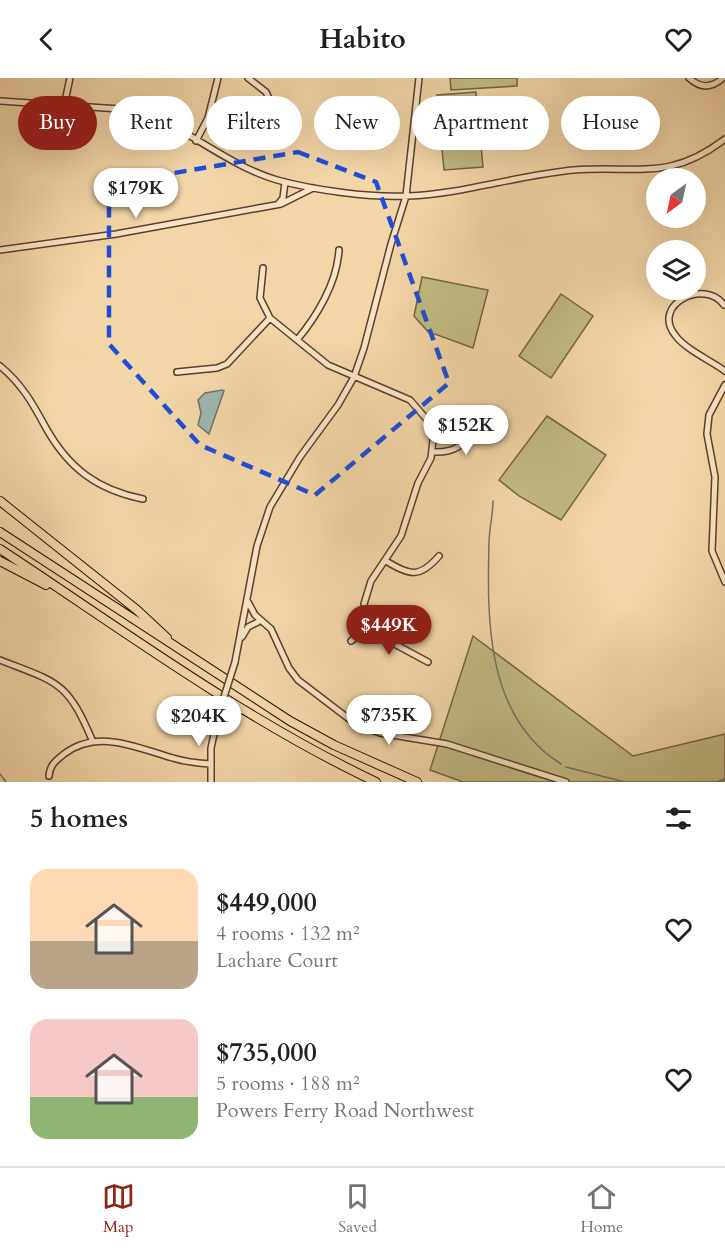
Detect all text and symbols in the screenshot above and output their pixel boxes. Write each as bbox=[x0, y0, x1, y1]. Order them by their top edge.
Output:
text: Habito bbox=[319, 21, 406, 58]
icon: back bbox=[30, 23, 63, 56]
icon: heart bbox=[662, 23, 695, 56]
chip: Buy bbox=[18, 96, 97, 150]
chip: Rent bbox=[109, 96, 194, 150]
chip: Filters bbox=[206, 96, 302, 150]
chip: New bbox=[314, 96, 400, 150]
chip: Apartment bbox=[412, 96, 549, 150]
chip: House bbox=[561, 96, 660, 150]
pin: $179K bbox=[94, 168, 178, 219]
north arrow bbox=[646, 168, 706, 228]
map controls bbox=[646, 168, 706, 300]
text: $179K bbox=[107, 174, 165, 201]
button: layers bbox=[646, 240, 706, 300]
pin: $152K bbox=[424, 405, 508, 456]
text: $152K bbox=[437, 411, 495, 438]
pin: $449K bbox=[347, 605, 431, 656]
text: $449K bbox=[360, 611, 418, 638]
pin: $735K bbox=[347, 695, 431, 746]
pin: $204K bbox=[157, 696, 241, 747]
text: $735K bbox=[360, 701, 418, 728]
text: $204K bbox=[170, 702, 228, 729]
text: 5 homes bbox=[30, 801, 128, 836]
icon: filters bbox=[662, 802, 695, 835]
text: $449,000 bbox=[216, 885, 317, 920]
icon: home bbox=[78, 893, 150, 965]
icon: heart bbox=[662, 913, 695, 946]
text: 4 rooms · 132 m² bbox=[216, 920, 360, 947]
text: Lachare Court bbox=[216, 947, 338, 974]
text: $735,000 bbox=[216, 1035, 317, 1070]
icon: home bbox=[78, 1043, 150, 1115]
icon: heart bbox=[662, 1063, 695, 1096]
text: 5 rooms · 188 m² bbox=[216, 1070, 360, 1097]
text: Powers Ferry Road Northwest bbox=[216, 1097, 474, 1124]
tab: Map bbox=[102, 1180, 135, 1238]
tab: Saved bbox=[338, 1180, 377, 1238]
tab: Home bbox=[580, 1180, 623, 1238]

